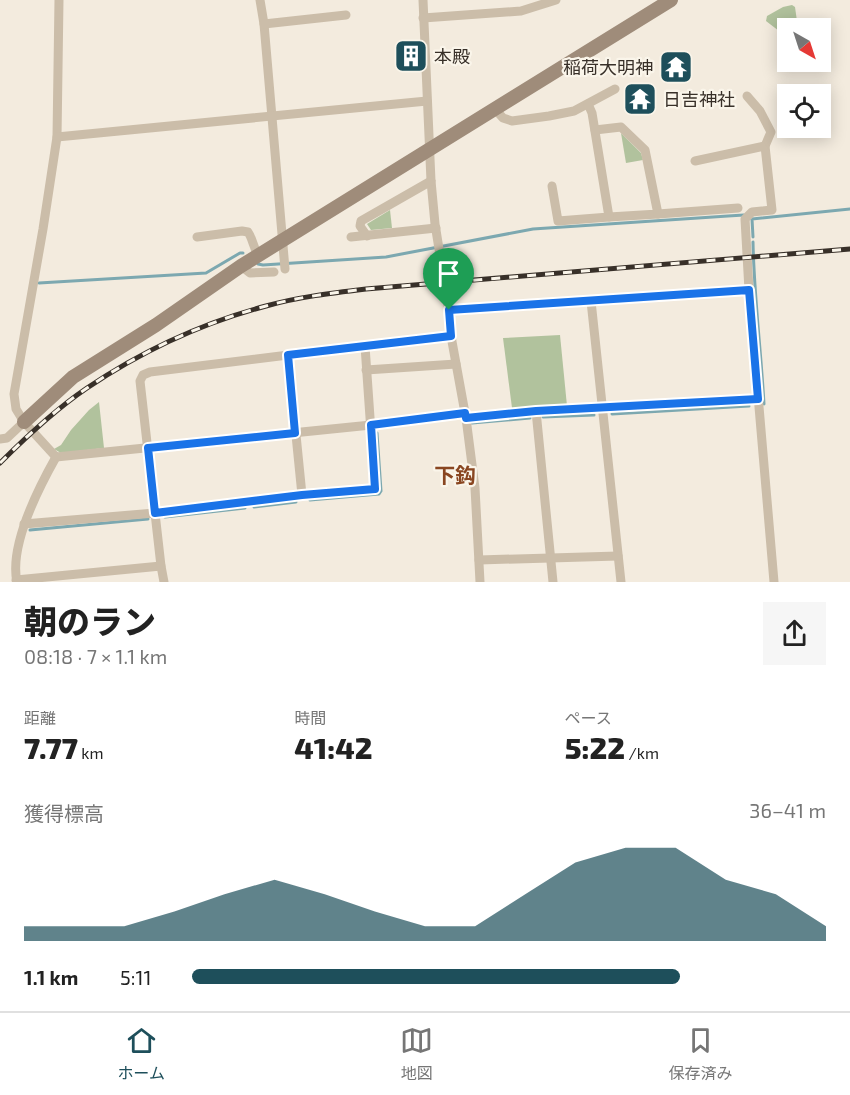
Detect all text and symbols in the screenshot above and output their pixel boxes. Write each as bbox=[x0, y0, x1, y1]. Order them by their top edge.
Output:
north arrow bbox=[777, 18, 831, 72]
map controls bbox=[777, 18, 831, 138]
building icon: 本殿 bbox=[393, 38, 429, 74]
place label: 本殿 bbox=[434, 45, 470, 67]
temple icon: 稲荷大明神 bbox=[658, 49, 694, 85]
place label: 稲荷大明神 bbox=[563, 56, 653, 78]
temple icon: 日吉神社 bbox=[622, 81, 658, 117]
button: locate bbox=[777, 84, 831, 138]
place label: 日吉神社 bbox=[663, 88, 735, 110]
pin bbox=[423, 248, 474, 310]
icon: arrive bbox=[432, 257, 465, 290]
district label: 下鈎 bbox=[434, 462, 476, 487]
text: 朝のラン bbox=[24, 601, 156, 641]
button: share bbox=[763, 602, 826, 665]
text: 08:18 · 7 × 1.1 km bbox=[24, 644, 167, 668]
text: 距離 bbox=[24, 708, 56, 727]
text: 時間 bbox=[294, 708, 326, 727]
text: ペース bbox=[565, 708, 612, 727]
text: 7.77 bbox=[24, 729, 78, 765]
text: 41:42 bbox=[294, 729, 373, 765]
text: 5:22 bbox=[565, 729, 625, 765]
text: km bbox=[78, 743, 103, 762]
text: /km bbox=[625, 743, 659, 762]
text: 36–41 m bbox=[749, 798, 826, 822]
text: 獲得標高 bbox=[24, 801, 104, 825]
text: 1.1 km bbox=[24, 965, 78, 989]
text: 5:11 bbox=[120, 965, 151, 989]
tab: ホーム bbox=[118, 1024, 165, 1084]
tab: 地図 bbox=[400, 1024, 433, 1084]
tab: 保存済み bbox=[668, 1024, 732, 1084]

